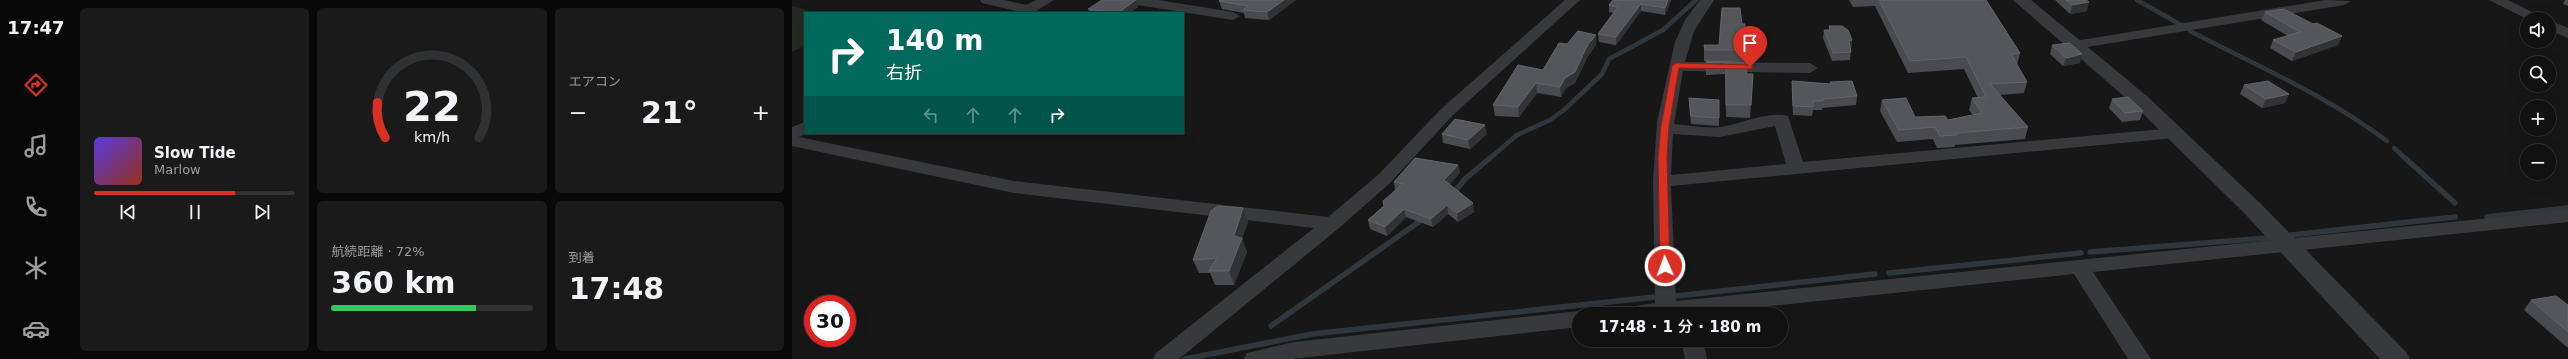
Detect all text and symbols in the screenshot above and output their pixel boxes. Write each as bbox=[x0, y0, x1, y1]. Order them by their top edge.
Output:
map controls bbox=[2520, 12, 2556, 180]
button: sound bbox=[2520, 12, 2556, 48]
text: 17:47 bbox=[7, 17, 65, 38]
text: 140 m bbox=[886, 24, 983, 57]
pin bbox=[1733, 26, 1767, 67]
icon: right bbox=[820, 28, 872, 80]
icon: arrive bbox=[1739, 32, 1761, 54]
button: search bbox=[2520, 56, 2556, 92]
text: 右折 bbox=[886, 62, 922, 83]
icon: directions bbox=[22, 71, 50, 99]
text: エアコン bbox=[569, 74, 621, 89]
text: 22 bbox=[403, 82, 461, 131]
text: 21° bbox=[641, 95, 698, 130]
text: − bbox=[569, 100, 587, 125]
text: + bbox=[752, 100, 770, 125]
button: + bbox=[2520, 100, 2556, 136]
icon: left bbox=[920, 104, 942, 126]
icon: ahead bbox=[962, 104, 984, 126]
icon: ahead bbox=[1004, 104, 1026, 126]
icon: right bbox=[1046, 104, 1068, 126]
text: km/h bbox=[414, 129, 450, 145]
icon: music bbox=[22, 132, 50, 160]
text: Slow Tide bbox=[154, 144, 236, 162]
button: − bbox=[2520, 144, 2556, 180]
text: Marlow bbox=[154, 162, 201, 177]
icon: phone bbox=[22, 193, 50, 221]
icon: previous bbox=[117, 201, 139, 223]
icon: pause bbox=[184, 201, 206, 223]
icon: next bbox=[251, 201, 273, 223]
text: 航続距離 · 72% bbox=[331, 244, 425, 259]
position arrow bbox=[1644, 245, 1686, 287]
text: 到着 bbox=[569, 250, 595, 265]
icon: climate bbox=[22, 254, 50, 282]
text: 360 km bbox=[331, 265, 456, 300]
text: 17:48 bbox=[569, 271, 664, 306]
speed limit sign: 30 bbox=[804, 295, 856, 347]
icon: car bbox=[22, 315, 50, 343]
text: 17:48 · 1 分 · 180 m bbox=[1599, 318, 1761, 336]

